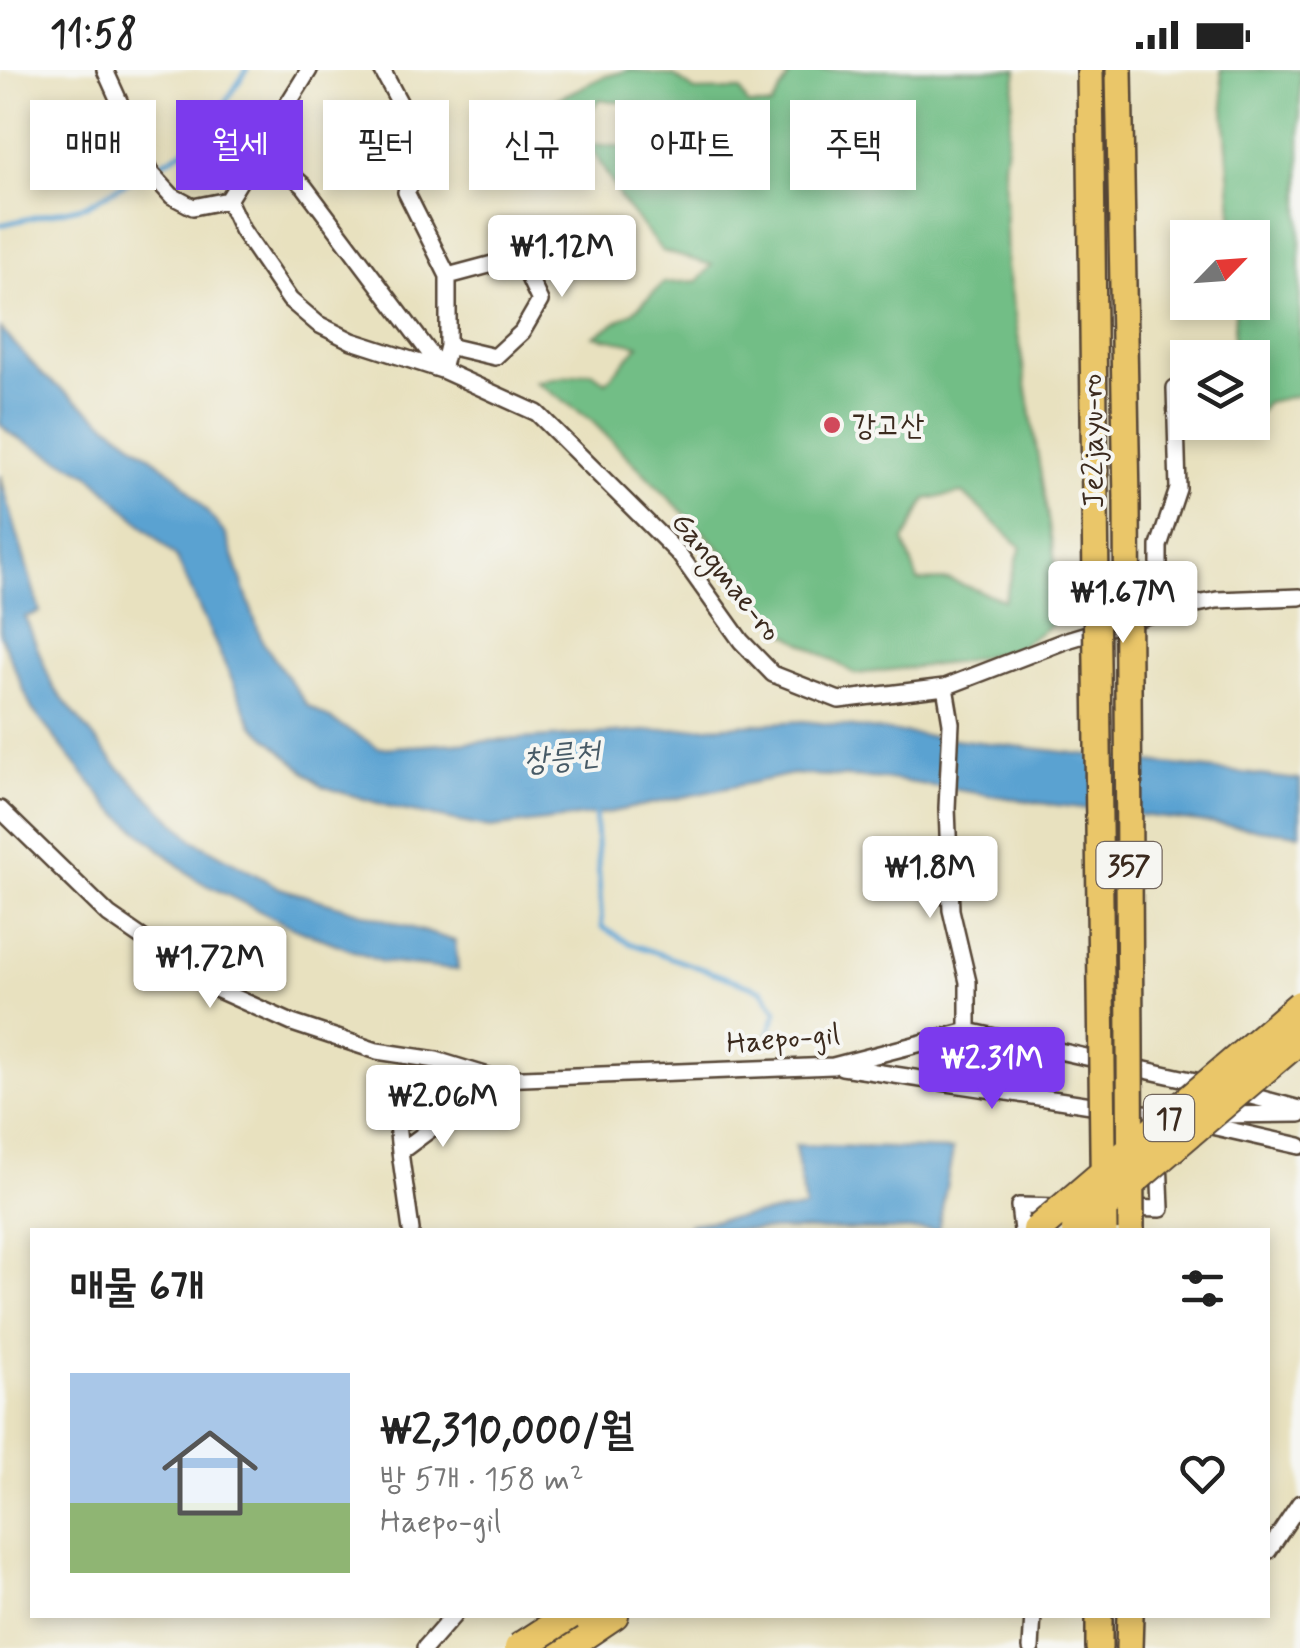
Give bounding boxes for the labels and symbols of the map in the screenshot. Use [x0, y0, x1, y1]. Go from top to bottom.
pin: ₩1.12M [481, 215, 643, 300]
north arrow [1170, 220, 1270, 320]
street label: Je2jayu-ro [1073, 373, 1114, 509]
place label: 강고산 [852, 407, 924, 446]
marker: 강고산 [821, 414, 843, 436]
street label: Gangmae-ro [660, 504, 790, 651]
pin: ₩1.67M [1042, 561, 1204, 646]
water label: 창릉천 [521, 733, 605, 783]
pin: ₩1.8M [860, 836, 1000, 921]
road number: 357 [1096, 842, 1162, 888]
pin: ₩1.72M [129, 926, 291, 1011]
street label: Haepo-gil [725, 1015, 842, 1064]
pin: ₩2.31M [911, 1027, 1073, 1112]
pin: ₩2.06M [362, 1065, 524, 1150]
road number: 17 [1144, 1095, 1194, 1141]

